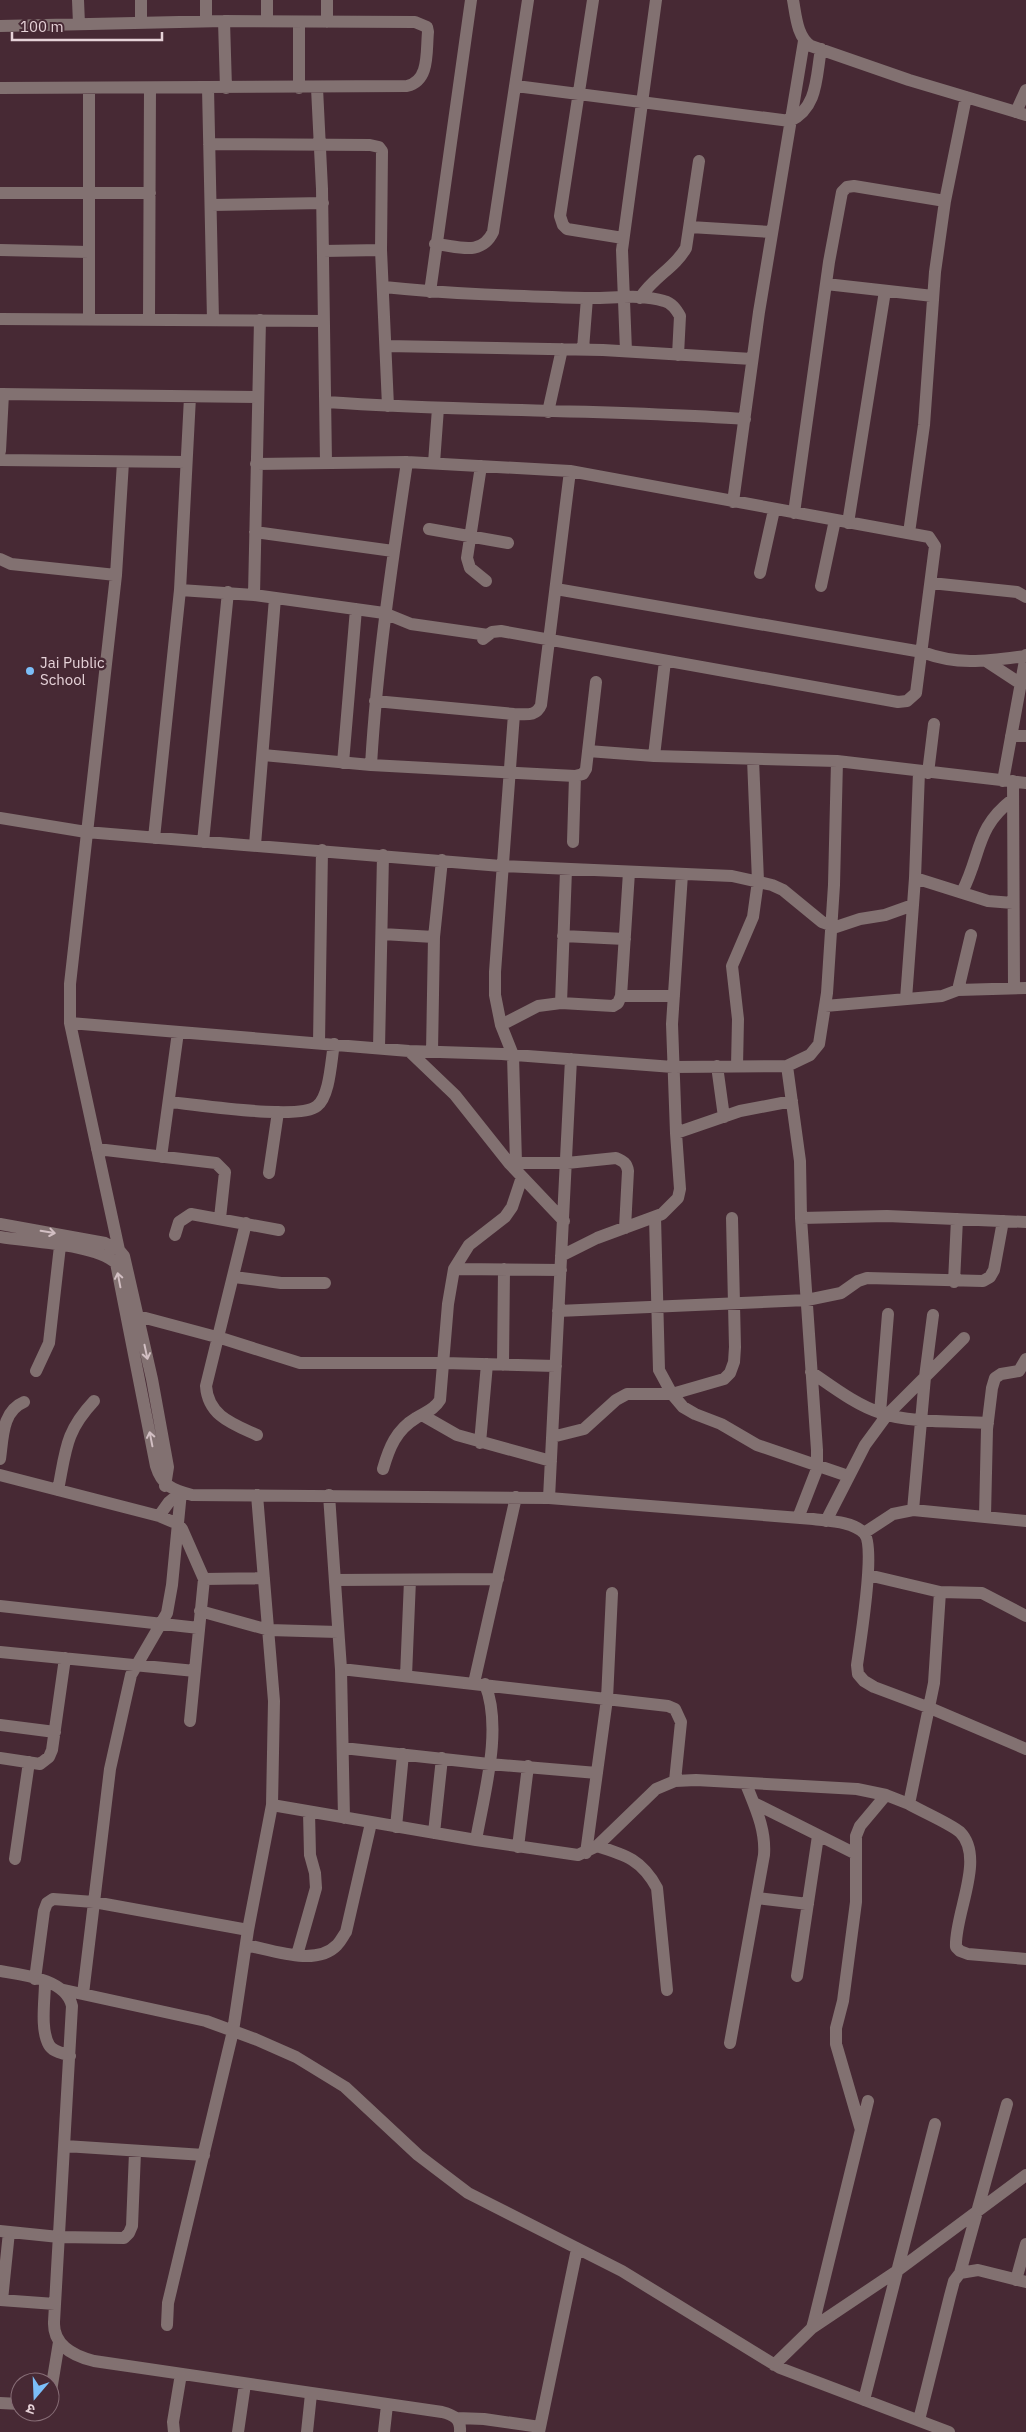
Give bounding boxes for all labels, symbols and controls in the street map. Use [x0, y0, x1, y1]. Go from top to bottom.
scale bar [12, 10, 162, 42]
text: 100 m [20, 17, 64, 36]
place label: Jai Public School [40, 653, 105, 689]
marker: Jai Public School [24, 665, 36, 677]
one-way arrow [40, 1228, 56, 1238]
one-way arrow [114, 1272, 123, 1288]
one-way arrow [142, 1344, 151, 1360]
one-way arrow [146, 1432, 155, 1448]
north arrow [10, 2372, 60, 2422]
text: उ [23, 2399, 38, 2419]

